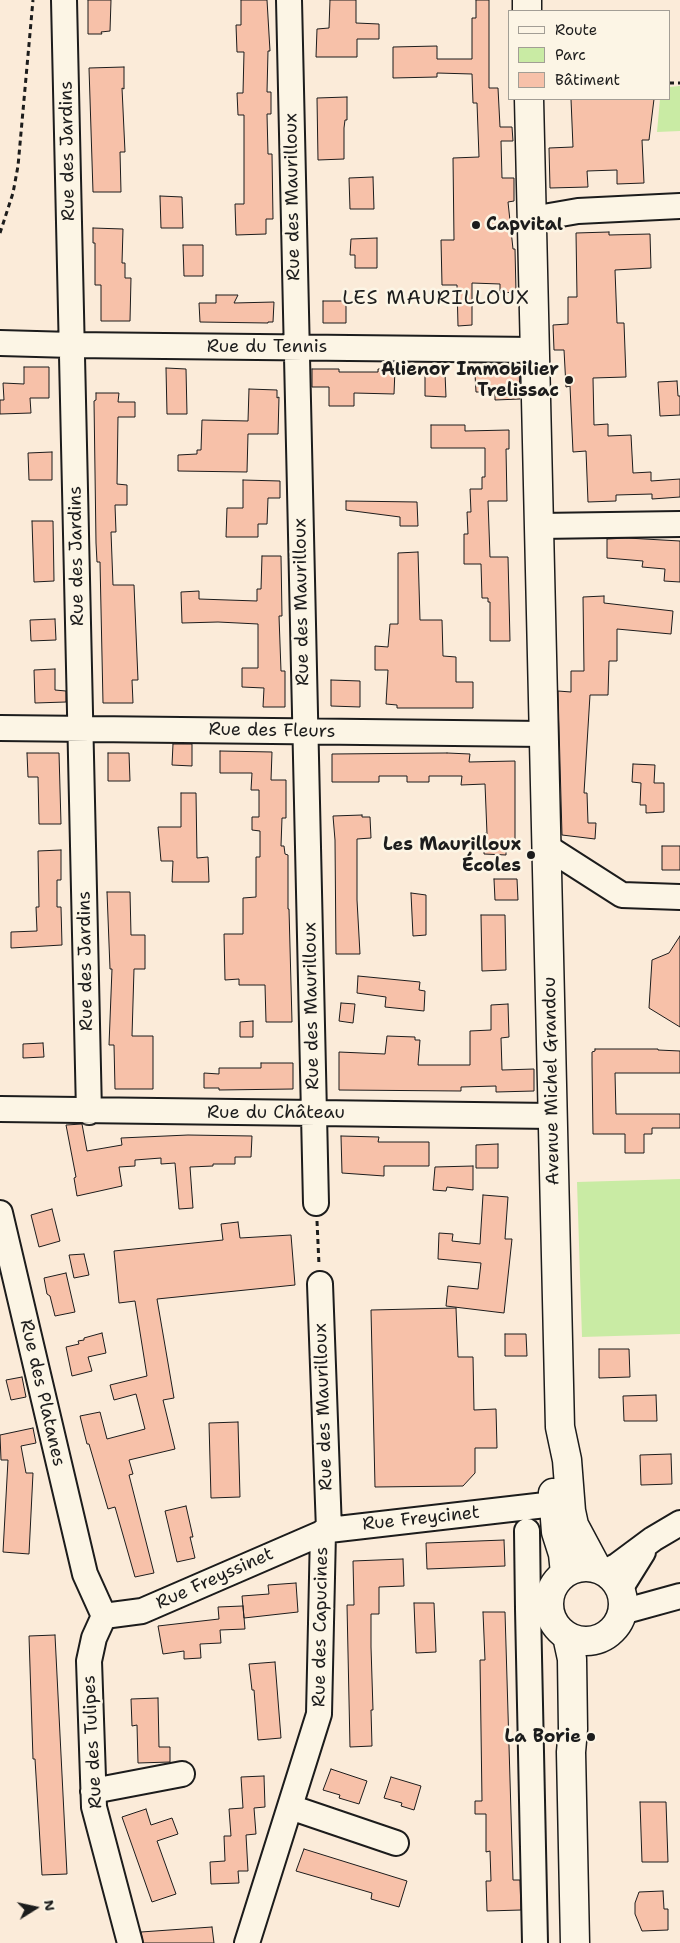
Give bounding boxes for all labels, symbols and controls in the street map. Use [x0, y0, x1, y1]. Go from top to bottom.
legend [508, 10, 670, 100]
text: Route [555, 20, 597, 40]
text: Parc [555, 45, 586, 65]
text: Bâtiment [555, 70, 620, 90]
street label: Rue des Jardins [56, 81, 80, 221]
street label: Rue des Maurilloux [281, 113, 305, 281]
place label: Capvital [486, 214, 563, 236]
marker: Capvital [470, 219, 482, 231]
district label: LES MAURILLOUX [340, 287, 532, 311]
street label: Rue du Tennis [207, 336, 327, 358]
place label: Alienor Immobilier Trelissac [381, 359, 559, 402]
marker: Alienor Immobilier Trelissac [563, 374, 575, 386]
street label: Rue des Jardins [65, 486, 89, 626]
street label: Rue des Maurilloux [290, 518, 314, 686]
street label: Rue des Fleurs [208, 719, 336, 743]
place label: Les Maurilloux Écoles [383, 834, 521, 876]
marker: Les Maurilloux Écoles [525, 849, 537, 861]
street label: Rue des Jardins [74, 891, 98, 1031]
street label: Rue des Maurilloux [300, 922, 324, 1090]
street label: Avenue Michel Grandou [539, 977, 565, 1185]
street label: Rue du Château [207, 1102, 345, 1124]
street label: Rue des Platanes [15, 1317, 69, 1469]
street label: Rue des Maurilloux [310, 1323, 338, 1491]
street label: Rue Freycinet [361, 1502, 481, 1536]
street label: Rue Freyssinet [153, 1543, 277, 1615]
street label: Rue des Capucines [309, 1547, 333, 1707]
street label: Rue des Tulipes [79, 1675, 107, 1809]
place label: La Borie [505, 1726, 581, 1748]
marker: La Borie [585, 1731, 597, 1743]
north arrow [10, 1883, 60, 1933]
text: N [40, 1898, 60, 1912]

